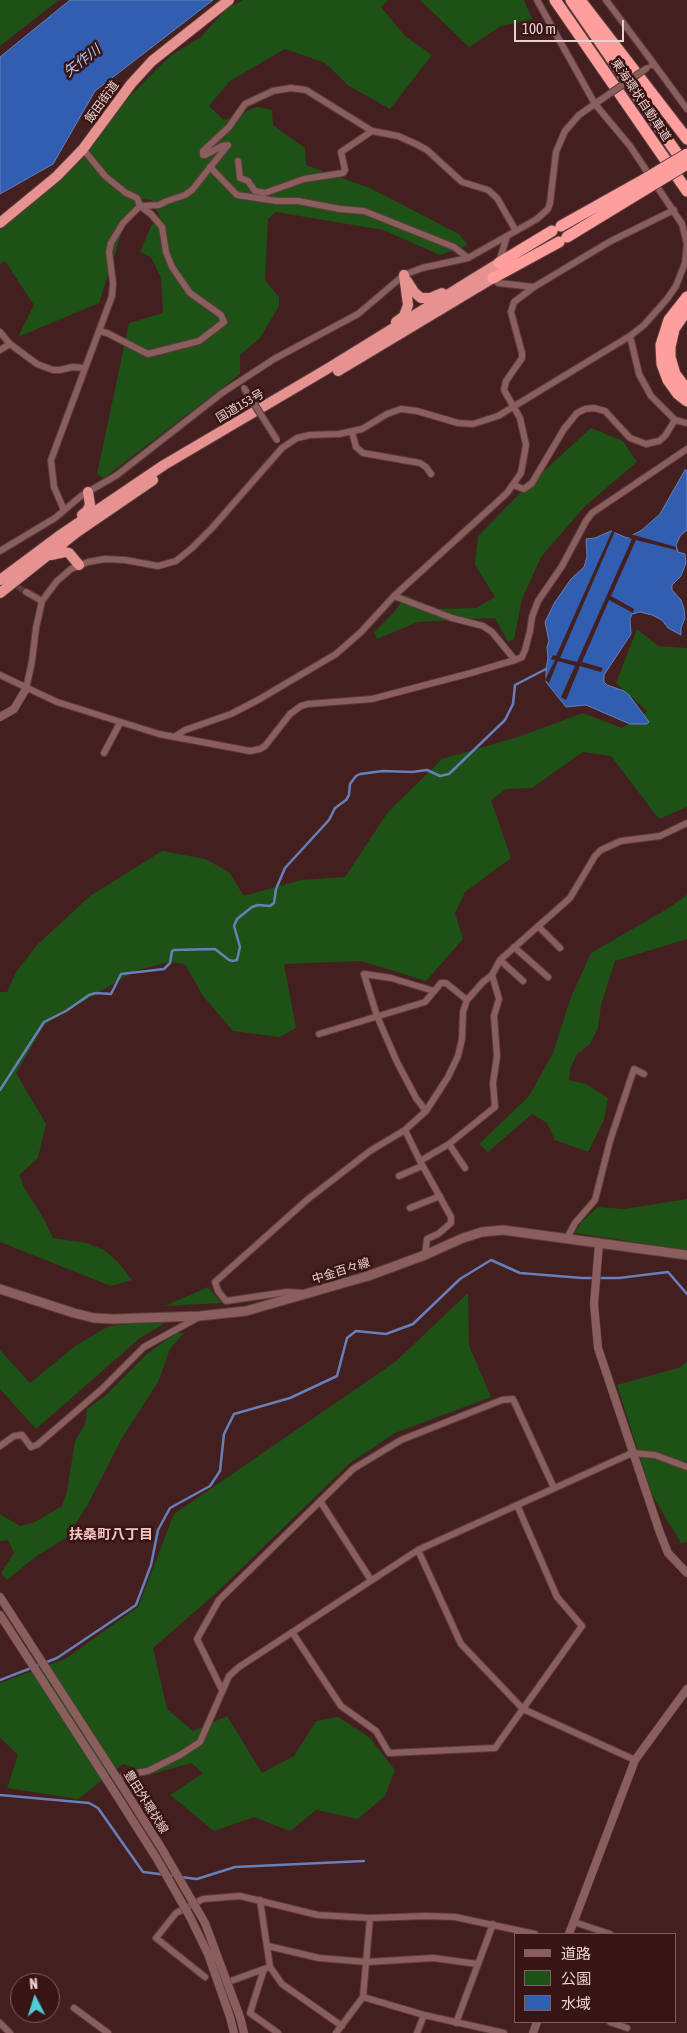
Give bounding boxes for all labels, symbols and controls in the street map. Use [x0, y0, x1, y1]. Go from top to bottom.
scale bar [517, 10, 627, 42]
text: 100 m [522, 20, 556, 37]
water label: 矢作川 [60, 41, 104, 81]
street label: 東海環状自動車道 [608, 56, 674, 144]
street label: 飯田街道 [82, 78, 122, 126]
street label: 国道153号 [213, 387, 267, 425]
street label: 中金百々線 [310, 1255, 372, 1287]
district label: 扶桑町八丁目 [69, 1527, 153, 1543]
street label: 豊田外環状線 [121, 1768, 171, 1836]
legend [514, 1933, 677, 2023]
text: 道路 [561, 1945, 591, 1962]
text: 公園 [561, 1970, 591, 1987]
north arrow [10, 1973, 60, 2023]
text: N [29, 1976, 39, 1992]
text: 水域 [561, 1995, 591, 2012]

